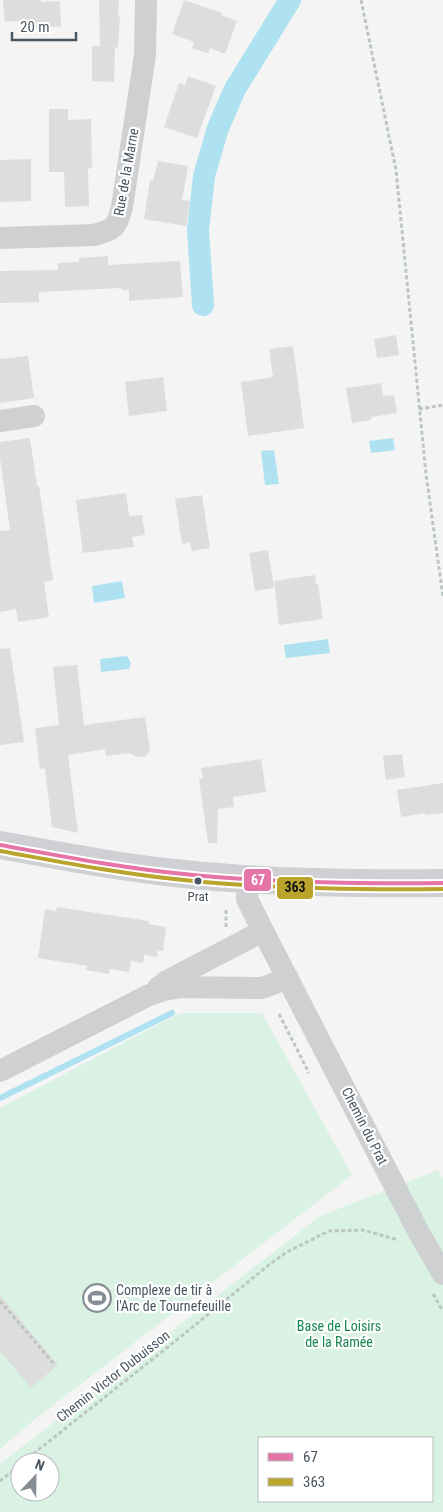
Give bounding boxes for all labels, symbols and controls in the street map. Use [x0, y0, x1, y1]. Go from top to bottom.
scale bar [12, 10, 76, 42]
text: 20 m [20, 18, 50, 36]
street label: Rue de la Marne [110, 126, 142, 217]
line badge: 67 [243, 868, 272, 892]
text: 67 [251, 872, 265, 888]
marker: Prat [193, 876, 203, 886]
line badge: 363 [276, 876, 314, 900]
text: 363 [284, 879, 306, 895]
place label: Prat [188, 889, 209, 904]
street label: Chemin du Prat [339, 1085, 391, 1167]
place label: Complexe de tir à l'Arc de Tournefeuille [116, 1282, 231, 1314]
sports icon: Complexe de tir à l'Arc de Tournefeuille [82, 1283, 112, 1313]
park label: Base de Loisirs de la Ramée [297, 1318, 381, 1350]
street label: Chemin Victor Dubuisson [53, 1327, 173, 1425]
legend [258, 1437, 433, 1502]
text: 67 [303, 1448, 318, 1466]
north arrow [10, 1452, 60, 1502]
text: N [33, 1456, 47, 1474]
text: 363 [303, 1473, 325, 1491]

